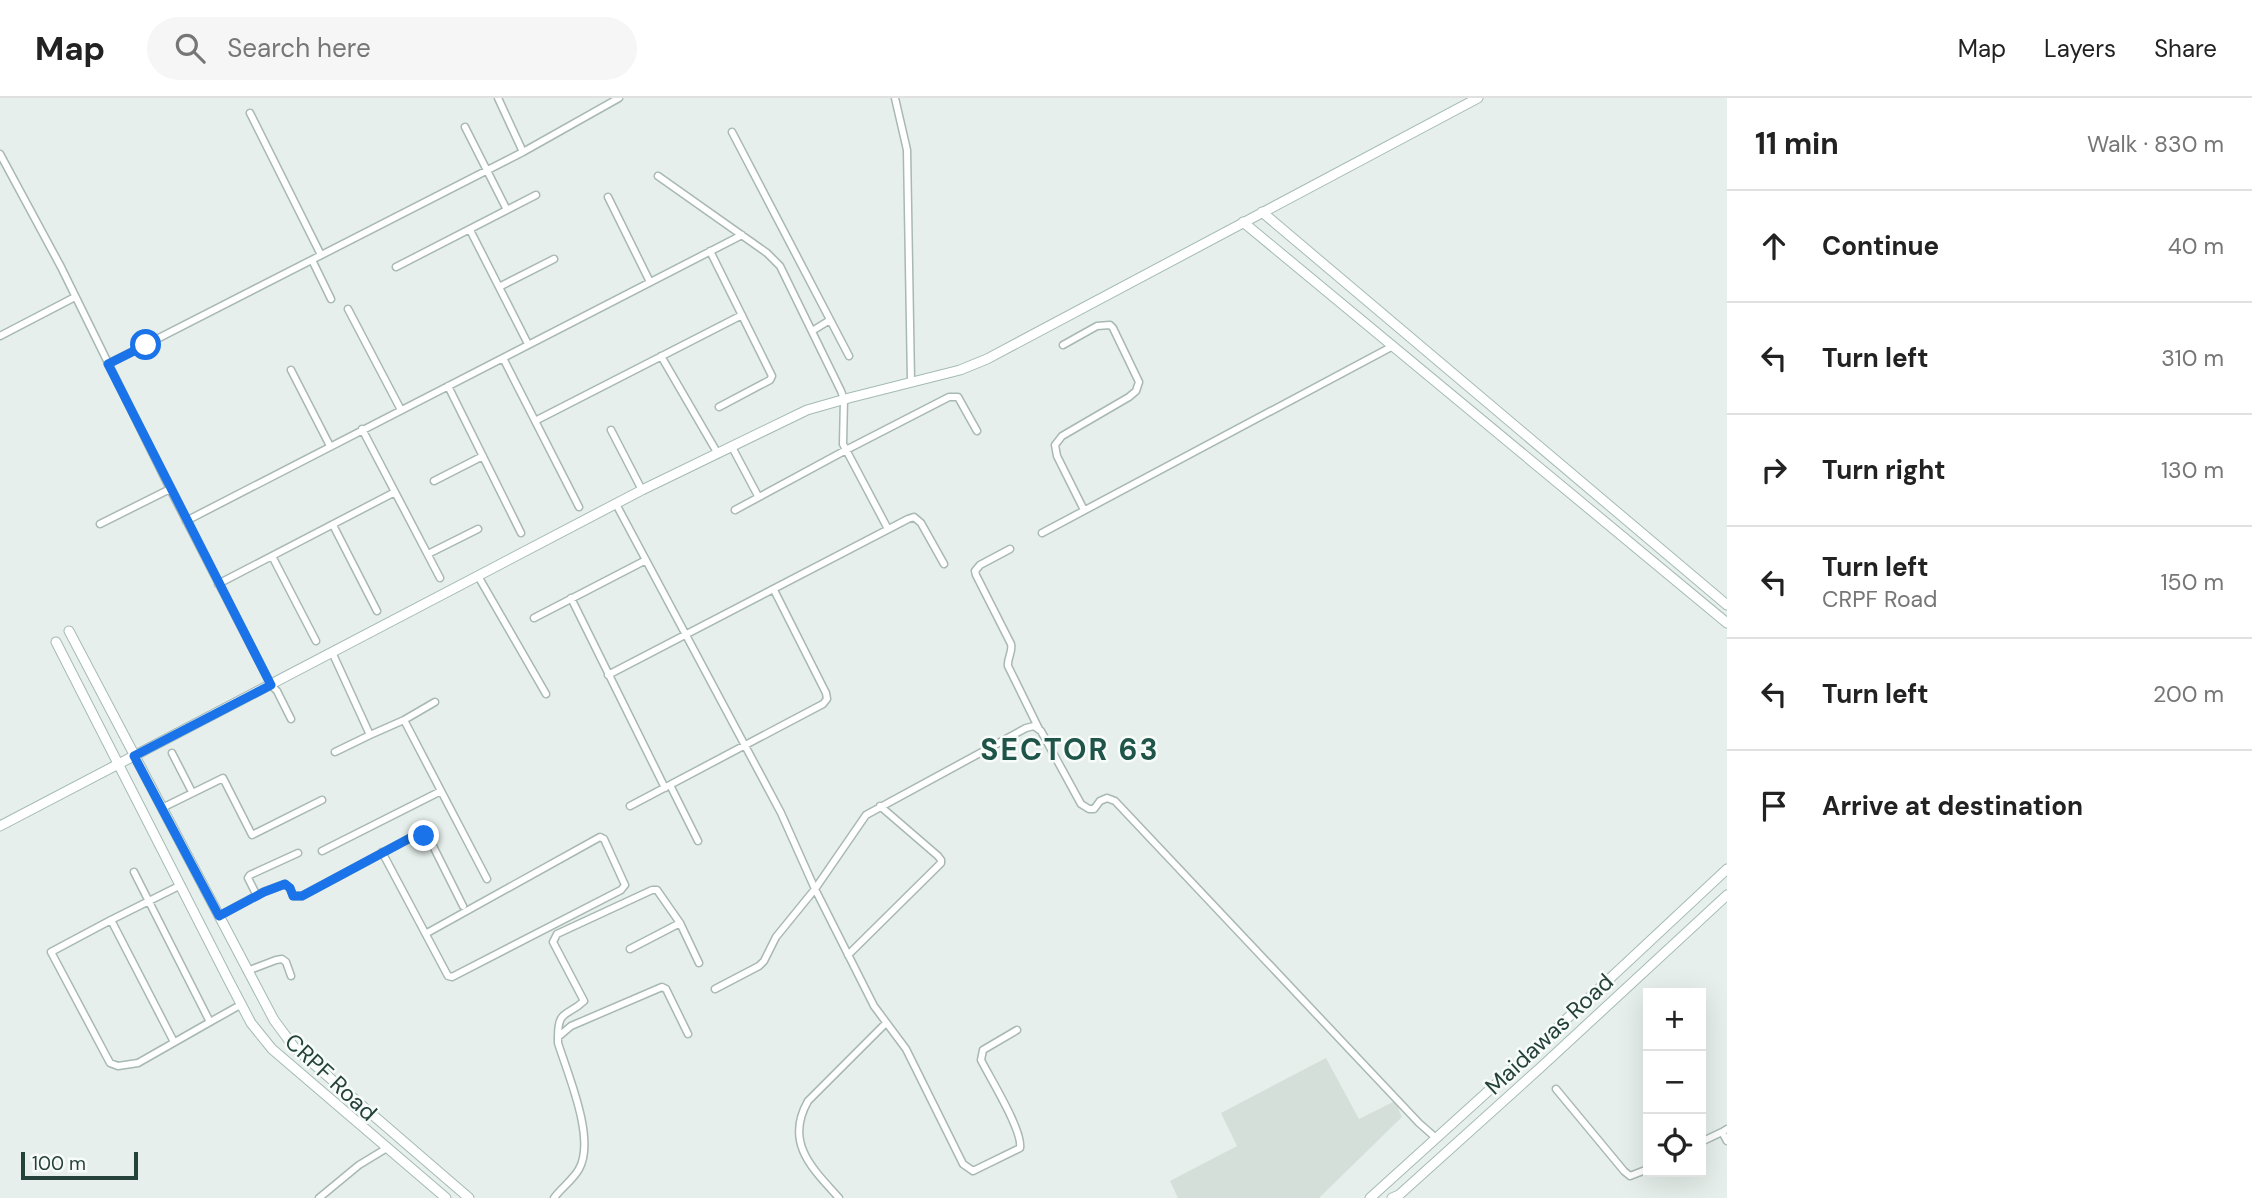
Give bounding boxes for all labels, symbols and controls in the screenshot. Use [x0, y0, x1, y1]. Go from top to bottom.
search box [147, 17, 637, 80]
text: Map [35, 27, 105, 70]
icon: search [171, 29, 209, 67]
text: Search here [227, 31, 371, 65]
text: Map [1958, 33, 2006, 64]
text: Layers [2044, 33, 2116, 64]
text: Share [2154, 33, 2217, 64]
text: 11 min [1755, 124, 1839, 163]
text: Walk · 830 m [2087, 129, 2224, 159]
icon: ahead [1755, 227, 1793, 265]
text: Continue [1822, 229, 1939, 263]
text: 40 m [2168, 231, 2224, 261]
route start [130, 329, 161, 360]
icon: left [1755, 339, 1793, 377]
text: Turn left [1822, 341, 1929, 375]
text: 310 m [2161, 343, 2224, 373]
icon: right [1755, 451, 1793, 489]
text: Turn right [1822, 453, 1946, 487]
text: 130 m [2161, 455, 2224, 485]
text: Turn left [1822, 550, 1929, 584]
icon: left [1755, 563, 1793, 601]
text: 150 m [2160, 567, 2224, 597]
text: CRPF Road [1822, 584, 1937, 614]
icon: left [1755, 675, 1793, 713]
text: Turn left [1822, 677, 1929, 711]
text: 200 m [2153, 679, 2224, 709]
district label: SECTOR 63 [980, 730, 1160, 769]
icon: arrive [1755, 787, 1793, 825]
text: Arrive at destination [1822, 789, 2083, 823]
route end [408, 820, 439, 851]
street label: Maidawas Road [1478, 967, 1620, 1101]
map controls [1643, 988, 1706, 1177]
button: + [1643, 988, 1706, 1051]
street label: CRPF Road [279, 1027, 383, 1127]
button: − [1643, 1051, 1706, 1114]
button: locate [1643, 1114, 1706, 1177]
scale bar [21, 1149, 138, 1181]
text: 100 m [32, 1151, 86, 1176]

